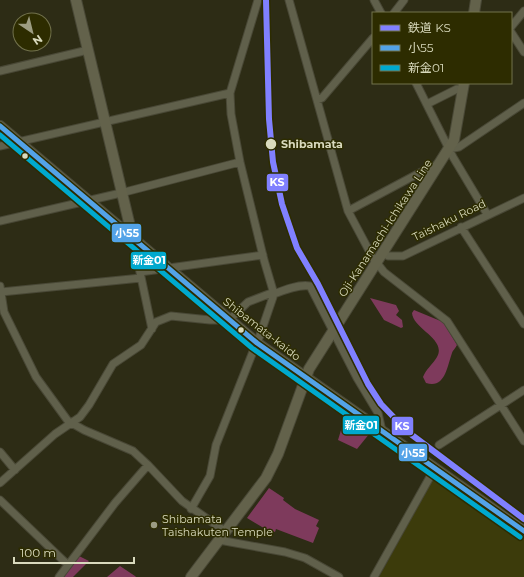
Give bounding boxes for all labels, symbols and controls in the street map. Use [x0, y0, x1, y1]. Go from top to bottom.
north arrow [12, 12, 52, 52]
legend [372, 12, 512, 84]
text: 鉄道 KS [408, 20, 451, 35]
text: N [30, 32, 45, 48]
text: 小55 [408, 40, 434, 55]
text: 新金01 [408, 60, 444, 75]
marker: Shibamata [264, 137, 278, 151]
place label: Shibamata [281, 137, 343, 151]
unlabelled marker [20, 151, 30, 161]
street label: Oji-Kanamachi-Ichikawa Line [335, 156, 435, 299]
line badge: KS [266, 173, 289, 192]
text: KS [270, 175, 285, 189]
street label: Taishaku Road [410, 196, 488, 244]
line badge: 小55 [111, 223, 142, 243]
text: 小55 [115, 226, 139, 240]
line badge: 新金01 [130, 251, 167, 270]
text: 新金01 [132, 253, 166, 267]
street label: Shibamata-kaido [220, 294, 304, 364]
unlabelled marker [236, 325, 246, 335]
line badge: 新金01 [342, 415, 380, 435]
line badge: KS [391, 416, 414, 436]
text: 新金01 [344, 418, 378, 432]
text: KS [395, 419, 410, 433]
line badge: 小55 [398, 443, 428, 462]
text: 小55 [401, 446, 425, 460]
place label: Shibamata Taishakuten Temple [162, 512, 273, 539]
marker: Shibamata Taishakuten Temple [149, 520, 159, 530]
scale bar [14, 539, 134, 565]
text: 100 m [20, 545, 56, 560]

